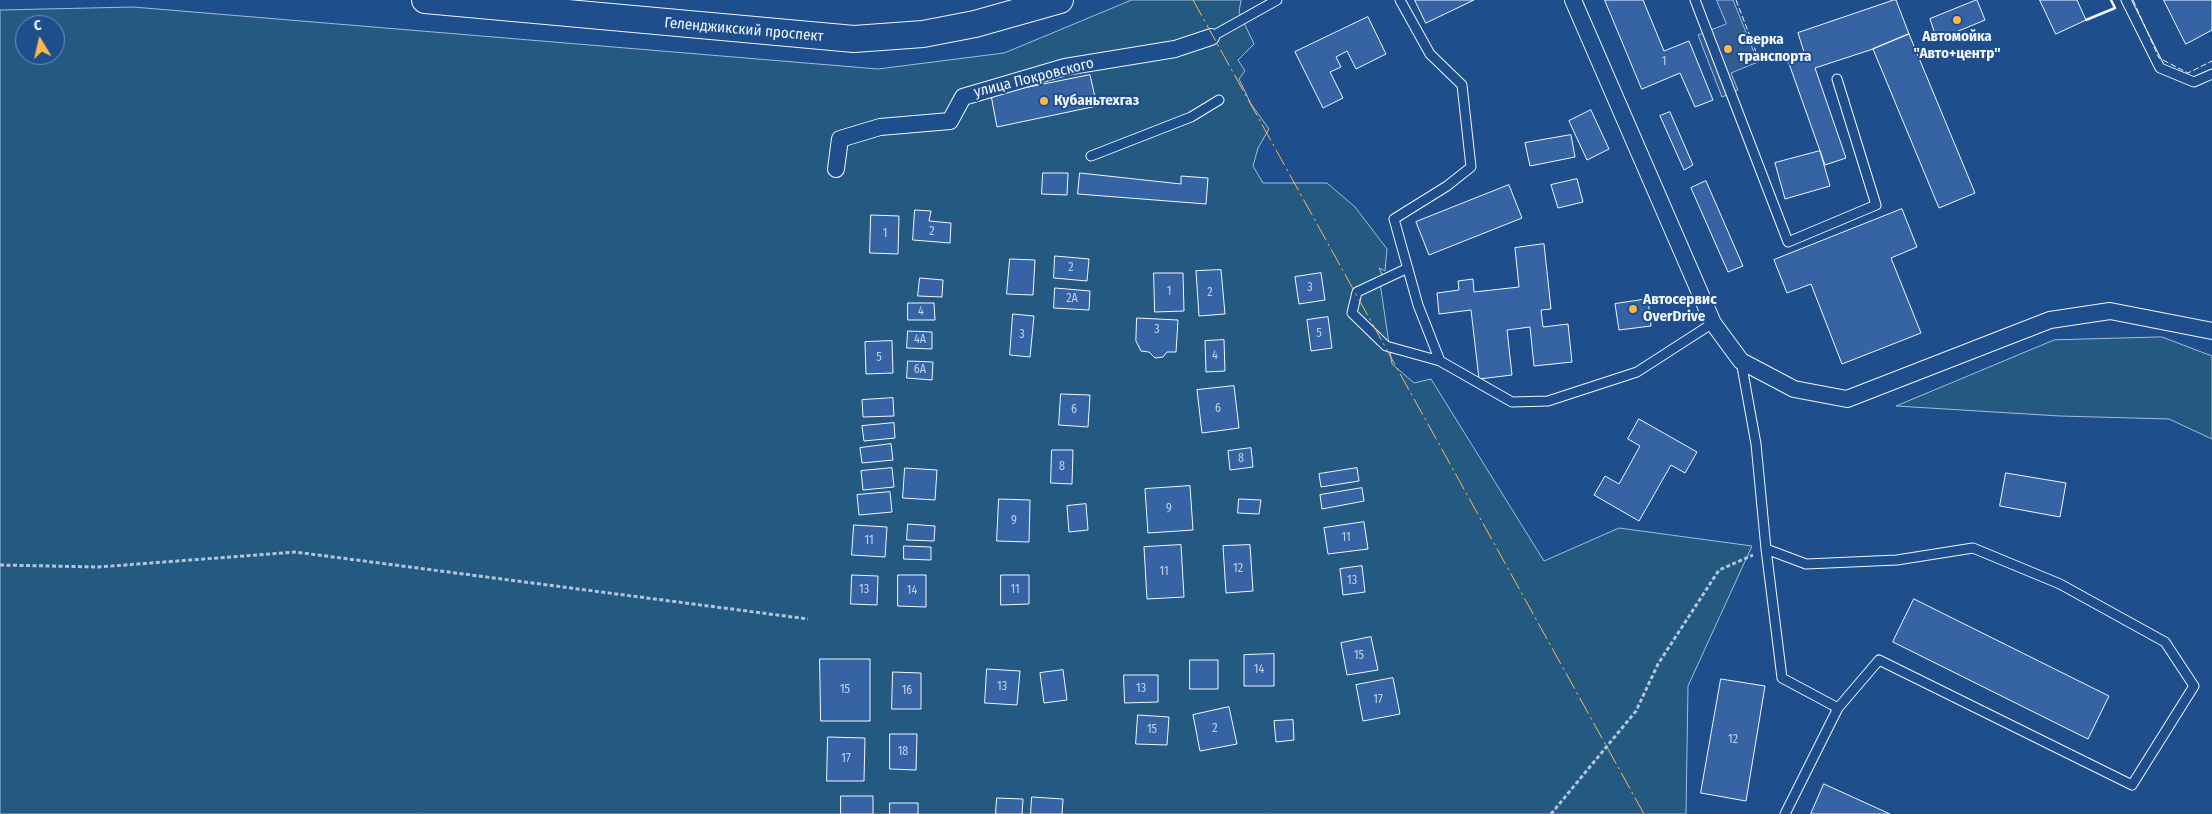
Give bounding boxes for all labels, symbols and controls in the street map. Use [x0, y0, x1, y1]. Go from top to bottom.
street label: Геленджикский проспект [664, 14, 824, 46]
marker: Автомойка "Авто+центр" [1951, 14, 1963, 26]
north arrow [15, 15, 65, 65]
text: С [33, 17, 43, 35]
place label: Автомойка "Авто+центр" [1913, 28, 2001, 63]
place label: Сверка транспорта [1738, 31, 1812, 66]
marker: Сверка транспорта [1722, 43, 1734, 55]
street label: улица Покровского [972, 54, 1096, 102]
house number: 1 [1662, 55, 1666, 69]
place label: Кубаньтехгаз [1054, 92, 1139, 110]
marker: Кубаньтехгаз [1038, 95, 1050, 107]
house number: 2 [929, 225, 935, 239]
house number: 1 [883, 227, 887, 241]
house number: 2 [1068, 261, 1074, 275]
house number: 3 [1307, 281, 1313, 295]
house number: 1 [1167, 285, 1171, 299]
house number: 2 [1207, 286, 1213, 300]
place label: Автосервис OverDrive [1643, 291, 1717, 326]
house number: 2А [1066, 292, 1078, 306]
marker: Автосервис OverDrive [1627, 303, 1639, 315]
house number: 4 [918, 305, 924, 319]
house number: 3 [1154, 323, 1160, 337]
house number: 5 [1316, 327, 1322, 341]
house number: 3 [1019, 328, 1025, 342]
house number: 4А [914, 333, 926, 347]
house number: 4 [1212, 349, 1218, 363]
house number: 5 [876, 351, 882, 365]
house number: 6А [914, 363, 926, 377]
house number: 6 [1215, 402, 1221, 416]
house number: 6 [1071, 403, 1077, 417]
house number: 8 [1238, 452, 1244, 466]
house number: 8 [1059, 460, 1065, 474]
house number: 9 [1166, 502, 1172, 516]
house number: 9 [1011, 514, 1017, 528]
house number: 11 [1341, 531, 1351, 545]
house number: 11 [864, 534, 874, 548]
house number: 12 [1233, 562, 1243, 576]
house number: 11 [1159, 565, 1169, 579]
house number: 13 [1347, 574, 1357, 588]
house number: 13 [859, 583, 869, 597]
house number: 11 [1010, 583, 1020, 597]
house number: 14 [907, 584, 917, 598]
house number: 15 [1354, 649, 1364, 663]
house number: 14 [1254, 663, 1264, 677]
house number: 13 [997, 680, 1007, 694]
house number: 13 [1136, 682, 1146, 696]
house number: 15 [840, 683, 850, 697]
house number: 16 [902, 684, 912, 698]
house number: 17 [1373, 693, 1383, 707]
house number: 2 [1212, 722, 1218, 736]
house number: 15 [1147, 723, 1157, 737]
house number: 12 [1728, 733, 1738, 747]
house number: 18 [898, 745, 908, 759]
house number: 17 [841, 752, 851, 766]

